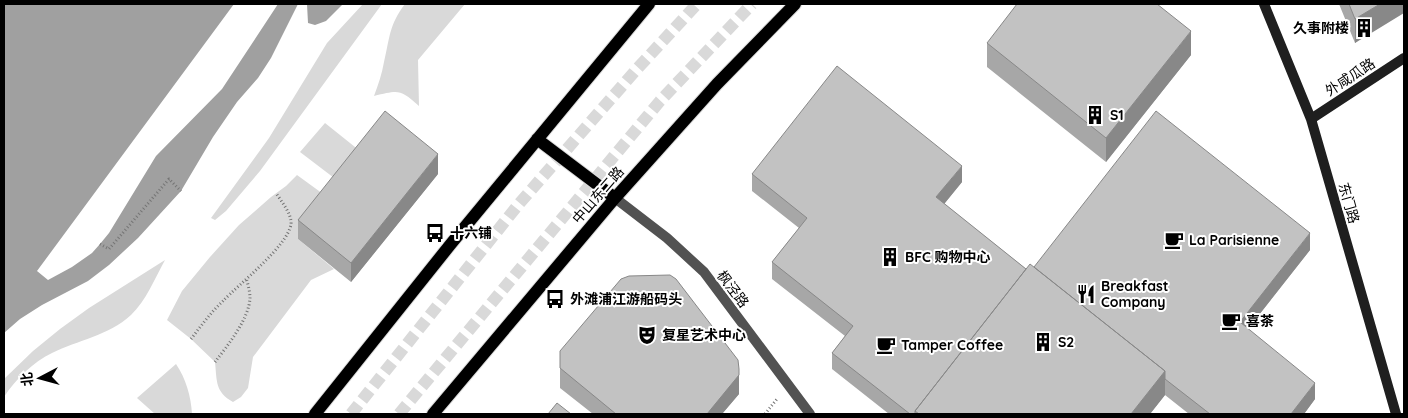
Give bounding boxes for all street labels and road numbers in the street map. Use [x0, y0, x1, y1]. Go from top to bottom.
street label: 外咸瓜路 [1322, 54, 1378, 100]
street label: 中山东二路 [568, 163, 628, 227]
street label: 东门路 [1335, 180, 1363, 226]
street label: 枫泾路 [713, 267, 753, 311]

